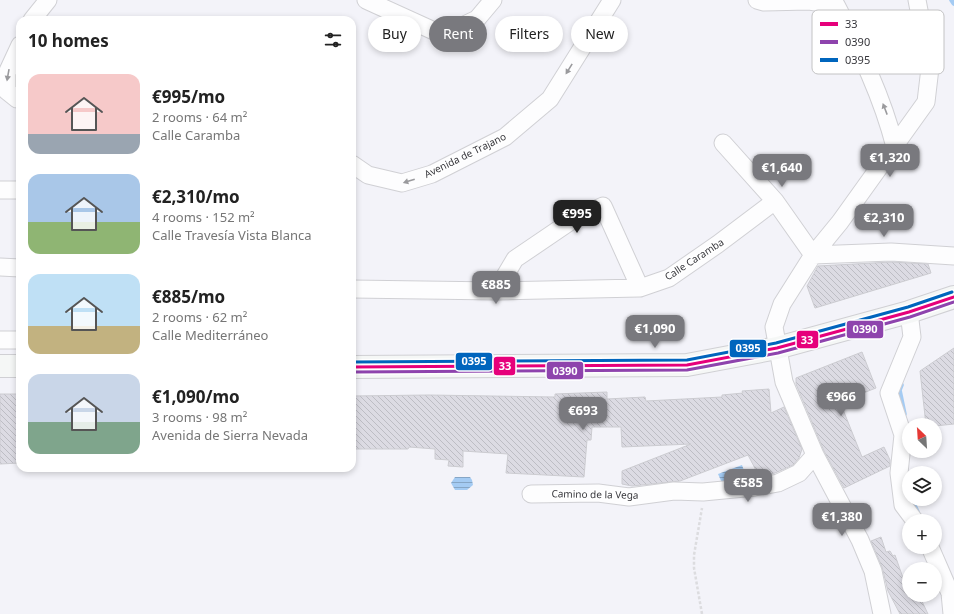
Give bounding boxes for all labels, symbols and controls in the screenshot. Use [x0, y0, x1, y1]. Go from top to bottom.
legend [812, 10, 944, 74]
chip: Buy [368, 16, 421, 52]
chip: Rent [429, 16, 487, 52]
chip: Filters [495, 16, 563, 52]
chip: New [571, 16, 628, 52]
text: 33 [845, 16, 858, 31]
text: 10 homes [28, 29, 109, 52]
icon: filters [322, 29, 344, 51]
text: 0390 [845, 34, 870, 49]
text: 0395 [845, 52, 870, 67]
one-way arrow [565, 63, 572, 75]
one-way arrow [5, 69, 11, 81]
text: €995/mo [152, 85, 225, 108]
icon: home [60, 90, 108, 138]
one-way arrow [881, 103, 887, 115]
text: 2 rooms · 64 m² [152, 108, 247, 126]
text: Calle Caramba [152, 126, 240, 144]
street label: Avenida de Trajano [422, 129, 508, 181]
pin: €1,320 [857, 144, 923, 178]
text: €1,320 [870, 148, 910, 166]
pin: €1,640 [749, 154, 815, 188]
text: €1,640 [762, 158, 802, 176]
one-way arrow [403, 178, 415, 184]
text: €2,310/mo [152, 185, 240, 208]
icon: home [60, 190, 108, 238]
pin: €995 [553, 200, 601, 234]
text: €995 [562, 204, 592, 222]
pin: €2,310 [851, 204, 917, 238]
text: 4 rooms · 152 m² [152, 208, 255, 226]
text: €2,310 [864, 208, 904, 226]
text: Calle Travesía Vista Blanca [152, 226, 312, 244]
street label: Calle Caramba [662, 235, 726, 283]
pin: €885 [472, 271, 520, 305]
text: €885 [481, 275, 511, 293]
text: €885/mo [152, 285, 225, 308]
icon: home [60, 290, 108, 338]
text: 2 rooms · 62 m² [152, 308, 247, 326]
pin: €1,090 [622, 315, 688, 349]
text: €1,090 [635, 319, 675, 337]
line badge: 0390 [846, 320, 884, 339]
text: 0390 [852, 321, 878, 336]
text: Calle Mediterráneo [152, 326, 268, 344]
line badge: 33 [796, 330, 819, 349]
text: 33 [801, 332, 813, 347]
line badge: 0395 [729, 339, 767, 358]
text: 0395 [735, 340, 761, 355]
line badge: 0395 [455, 352, 493, 371]
text: 0395 [461, 353, 487, 368]
line badge: 33 [493, 356, 516, 376]
text: 33 [499, 358, 511, 373]
line badge: 0390 [546, 361, 584, 380]
text: 0390 [552, 363, 578, 378]
pin: €966 [817, 383, 865, 417]
text: €1,090/mo [152, 385, 240, 408]
text: €966 [826, 387, 856, 405]
icon: home [60, 390, 108, 438]
pin: €693 [559, 397, 607, 431]
text: €693 [568, 401, 598, 419]
text: 3 rooms · 98 m² [152, 408, 247, 426]
north arrow [902, 418, 942, 458]
map controls [902, 418, 942, 602]
text: Avenida de Sierra Nevada [152, 426, 308, 444]
button: layers [902, 466, 942, 506]
pin: €585 [724, 469, 772, 503]
text: €585 [733, 473, 763, 491]
street label: Camino de la Vega [551, 486, 639, 502]
pin: €1,380 [809, 503, 875, 537]
text: €1,380 [822, 507, 862, 525]
button: + [902, 514, 942, 554]
button: − [902, 562, 942, 602]

